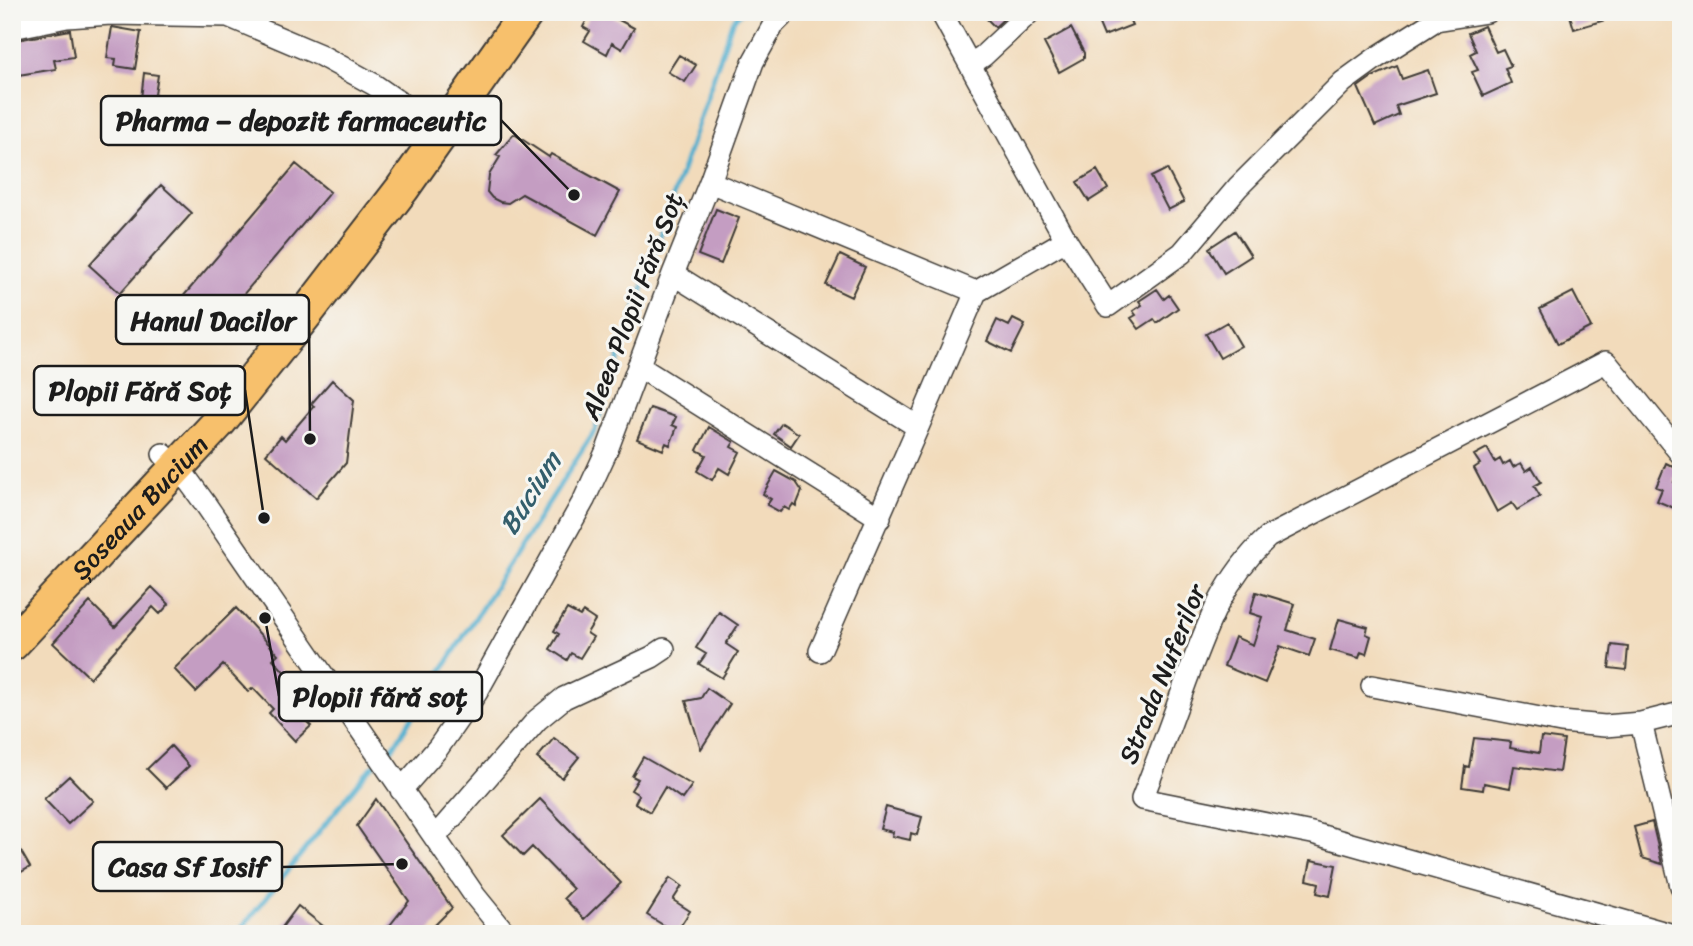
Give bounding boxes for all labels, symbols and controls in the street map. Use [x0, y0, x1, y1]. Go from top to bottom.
callout: Pharma – depozit farmaceutic [101, 96, 501, 145]
text: Pharma – depozit farmaceutic [116, 96, 487, 145]
street label: Aleea Plopii Fără Soț [567, 185, 697, 428]
callout: Hanul Dacilor [116, 295, 309, 344]
text: Hanul Dacilor [130, 296, 298, 345]
callout: Plopii Fără Soț [34, 366, 245, 415]
text: Plopii Fără Soț [49, 366, 232, 415]
street label: Șoseaua Bucium [59, 424, 220, 591]
water label: Bucium [485, 439, 576, 545]
street label: Strada Nuferilor [1105, 576, 1220, 771]
callout: Plopii fără soț [279, 672, 482, 721]
text: Plopii fără soț [292, 672, 468, 721]
callout: Casa Sf Iosif [93, 842, 282, 891]
text: Casa Sf Iosif [107, 842, 272, 891]

